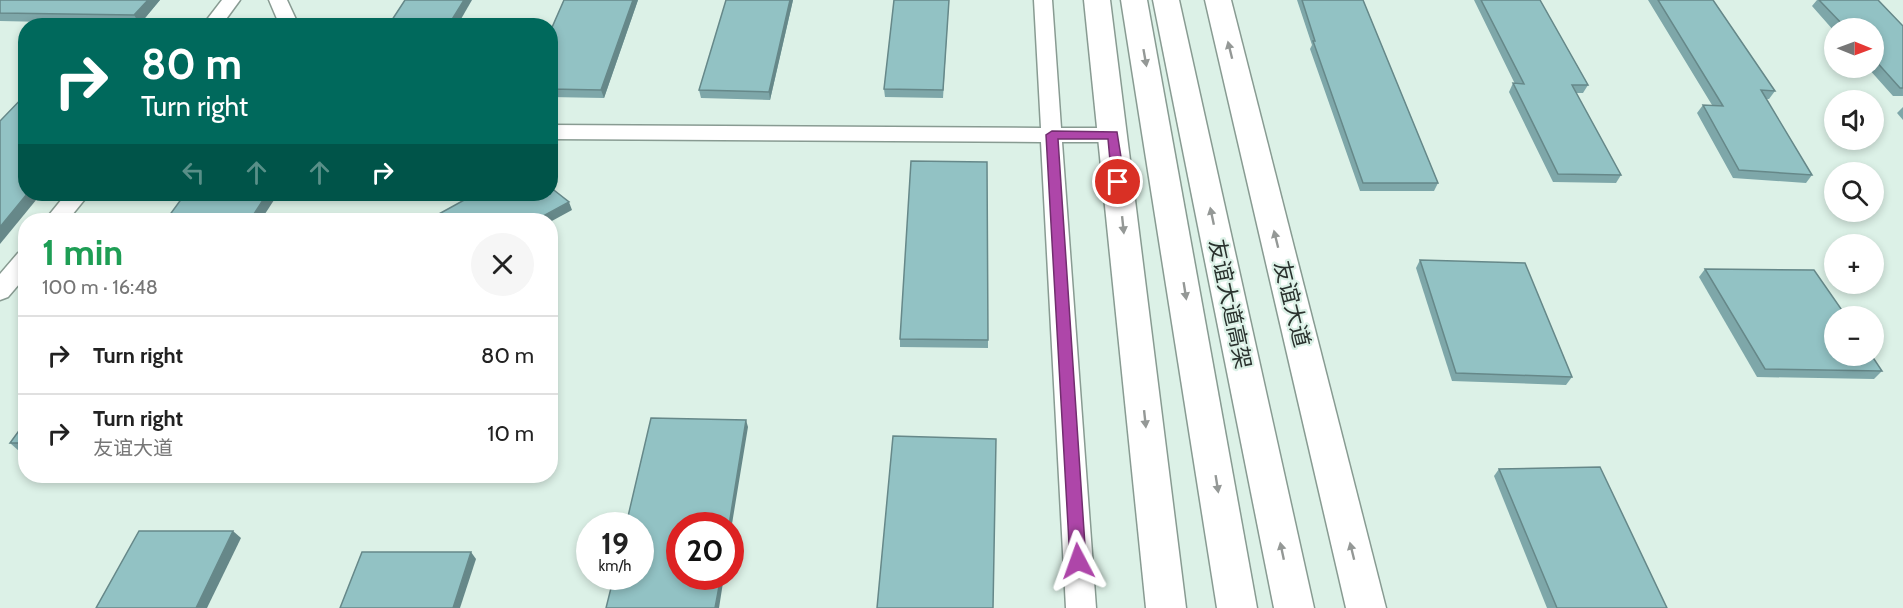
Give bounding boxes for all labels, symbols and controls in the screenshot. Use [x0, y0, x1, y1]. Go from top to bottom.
north arrow [1824, 18, 1884, 78]
map controls [1824, 18, 1884, 366]
text: 80 m [141, 38, 242, 90]
one-way arrow [1225, 41, 1235, 59]
icon: right [42, 42, 120, 120]
one-way arrow [1140, 48, 1149, 67]
text: Turn right [141, 90, 248, 123]
button: sound [1824, 90, 1884, 150]
icon: left [177, 156, 210, 189]
icon: ahead [240, 156, 273, 189]
icon: ahead [303, 156, 336, 189]
icon: right [366, 156, 399, 189]
pin [1092, 156, 1143, 207]
button: search [1824, 162, 1884, 222]
icon: arrive [1101, 165, 1134, 198]
one-way arrow [1207, 206, 1216, 225]
one-way arrow [1118, 216, 1128, 235]
text: 1 min [42, 230, 123, 274]
one-way arrow [1271, 230, 1281, 248]
button: close [471, 233, 534, 296]
button: + [1824, 234, 1884, 294]
street label: 友谊大道高架 [1203, 237, 1257, 371]
street label: 友谊大道 [1268, 258, 1316, 350]
text: 100 m · 16:48 [42, 275, 158, 299]
one-way arrow [1180, 282, 1189, 301]
button: − [1824, 306, 1884, 366]
icon: right [42, 339, 75, 372]
text: Turn right [93, 342, 183, 369]
text: 80 m [481, 342, 534, 369]
text: Turn right [93, 405, 183, 432]
one-way arrow [1140, 409, 1150, 428]
icon: right [42, 417, 75, 450]
text: 10 m [487, 420, 534, 447]
text: 友谊大道 [93, 436, 173, 460]
one-way arrow [1212, 474, 1221, 493]
speed limit sign: 20 [666, 512, 744, 590]
text: 19 [601, 525, 629, 562]
position arrow [1046, 529, 1110, 593]
one-way arrow [1277, 541, 1286, 560]
one-way arrow [1347, 542, 1357, 560]
text: km/h [599, 557, 631, 575]

